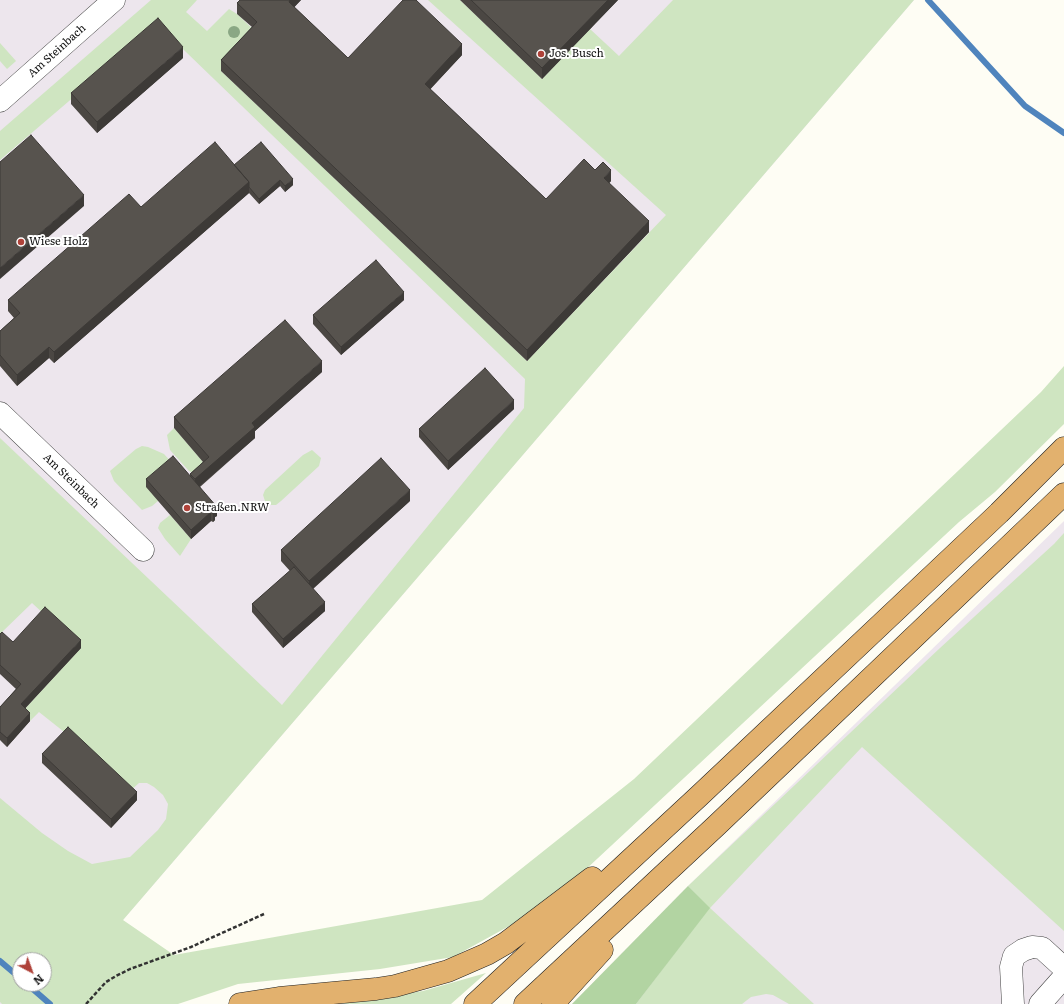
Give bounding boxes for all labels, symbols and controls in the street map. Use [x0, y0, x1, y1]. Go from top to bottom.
street label: Am Steinbach [25, 22, 89, 80]
place label: Jos. Busch [549, 47, 604, 61]
marker: Jos. Busch [536, 49, 546, 59]
place label: Wiese Holz [29, 235, 87, 249]
marker: Wiese Holz [16, 237, 26, 247]
street label: Am Steinbach [40, 451, 102, 511]
place label: Straßen.NRW [195, 501, 269, 515]
marker: Straßen.NRW [182, 503, 192, 513]
north arrow [12, 952, 52, 992]
text: N [30, 971, 48, 989]

